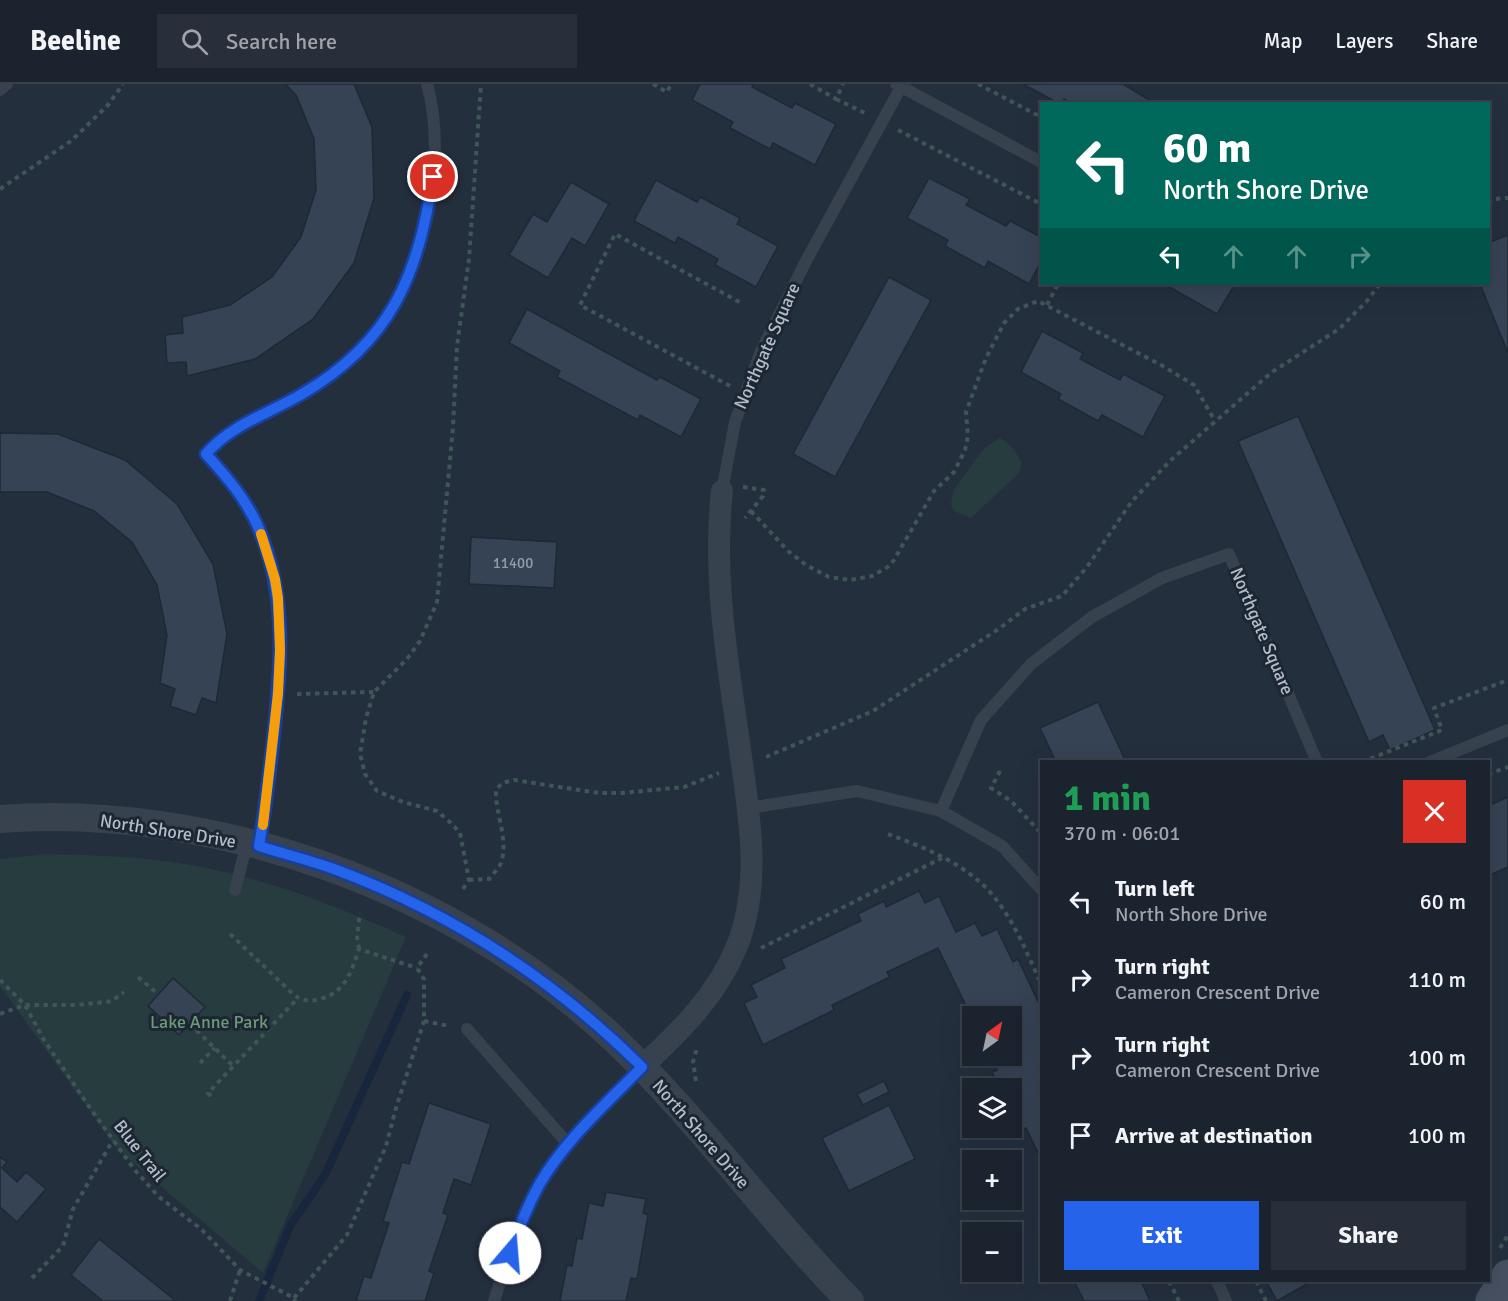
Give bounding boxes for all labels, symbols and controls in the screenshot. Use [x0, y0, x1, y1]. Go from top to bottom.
search box [157, 14, 577, 68]
text: Beeline [30, 24, 121, 58]
icon: search [178, 25, 211, 58]
text: Search here [226, 28, 337, 55]
text: Map [1264, 28, 1302, 54]
text: Layers [1335, 28, 1393, 54]
text: Share [1426, 28, 1478, 54]
text: 60 m [1163, 123, 1252, 174]
icon: left [1064, 126, 1142, 204]
pin [407, 151, 458, 202]
icon: arrive [416, 160, 449, 193]
text: North Shore Drive [1163, 174, 1369, 207]
icon: left [1154, 240, 1187, 273]
icon: ahead [1217, 240, 1250, 273]
icon: ahead [1280, 240, 1313, 273]
icon: right [1343, 240, 1376, 273]
street label: Northgate Square [729, 279, 805, 413]
house number: 11400 [493, 554, 533, 572]
street label: Northgate Square [1225, 564, 1299, 698]
text: 1 min [1064, 776, 1151, 821]
button: close [1403, 780, 1466, 843]
street label: North Shore Drive [98, 809, 238, 853]
text: 370 m · 06:01 [1064, 821, 1180, 846]
text: Turn left [1115, 875, 1195, 902]
icon: left [1064, 885, 1097, 918]
text: 60 m [1420, 888, 1466, 915]
text: North Shore Drive [1115, 902, 1268, 927]
text: Turn right [1115, 953, 1210, 980]
icon: right [1064, 963, 1097, 996]
text: 110 m [1408, 966, 1466, 993]
text: Cameron Crescent Drive [1115, 980, 1320, 1005]
north arrow [962, 1006, 1022, 1066]
map controls [962, 1006, 1022, 1282]
park label: Lake Anne Park [150, 1011, 268, 1033]
text: Turn right [1115, 1031, 1210, 1058]
icon: right [1064, 1041, 1097, 1074]
text: 100 m [1408, 1044, 1466, 1071]
text: Cameron Crescent Drive [1115, 1058, 1320, 1083]
street label: North Shore Drive [648, 1075, 754, 1193]
button: layers [962, 1078, 1022, 1138]
street label: Blue Trail [109, 1116, 171, 1186]
icon: arrive [1064, 1119, 1097, 1152]
text: Arrive at destination [1115, 1122, 1312, 1149]
text: 100 m [1408, 1122, 1466, 1149]
button: + [962, 1150, 1022, 1210]
button: Exit [1064, 1201, 1259, 1270]
button: Share [1271, 1201, 1466, 1270]
position arrow [478, 1221, 542, 1285]
button: − [962, 1222, 1022, 1282]

